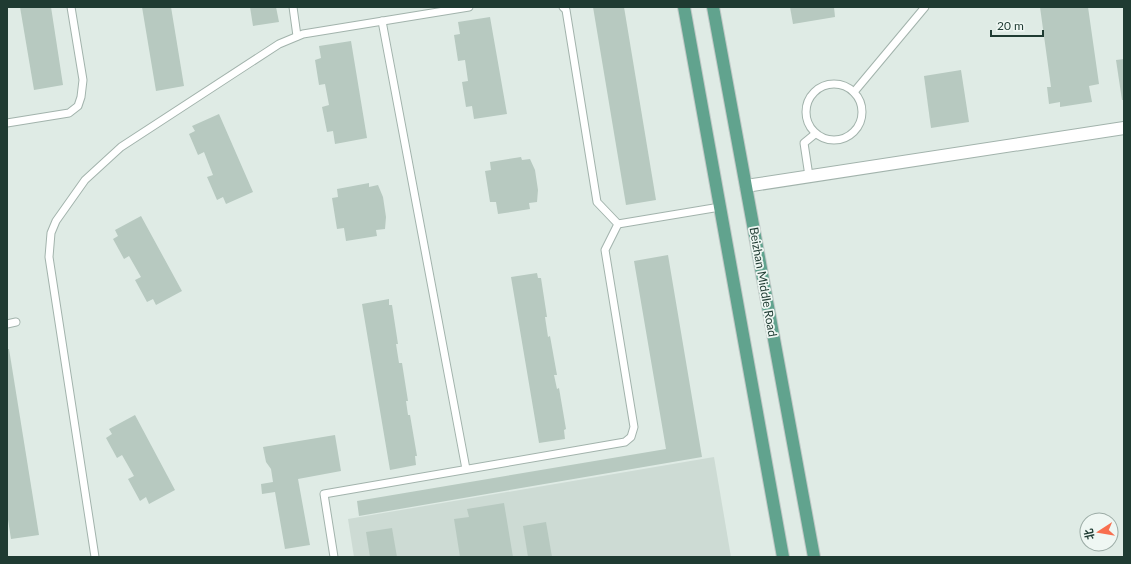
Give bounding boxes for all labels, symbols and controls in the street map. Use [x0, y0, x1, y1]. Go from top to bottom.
scale bar [991, 12, 1043, 38]
text: 20 m [997, 18, 1024, 33]
street label: Beizhan Middle Road [746, 226, 781, 338]
north arrow [1079, 512, 1119, 552]
text: 北 [1081, 527, 1096, 541]

